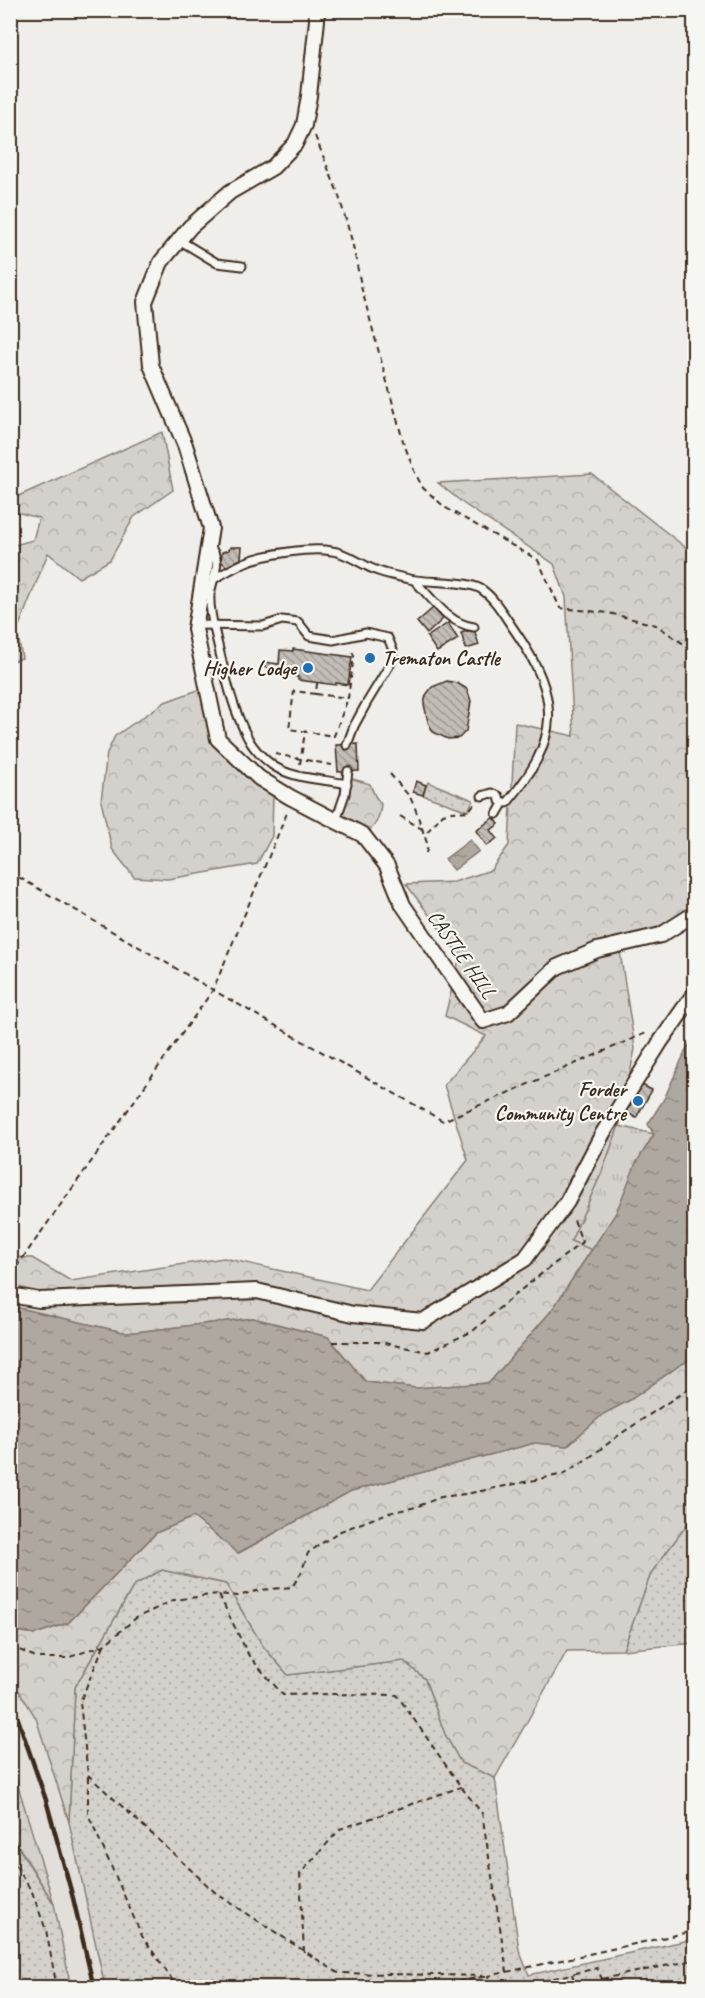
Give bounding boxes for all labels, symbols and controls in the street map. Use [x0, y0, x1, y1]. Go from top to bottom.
place label: Trematon Castle [382, 645, 502, 671]
marker: Trematon Castle [363, 651, 377, 665]
place label: Higher Lodge [203, 655, 298, 681]
marker: Higher Lodge [301, 661, 315, 675]
street label: CASTLE HILL [422, 905, 502, 1004]
place label: Forder Community Centre [495, 1076, 628, 1127]
marker: Forder Community Centre [631, 1094, 645, 1108]

